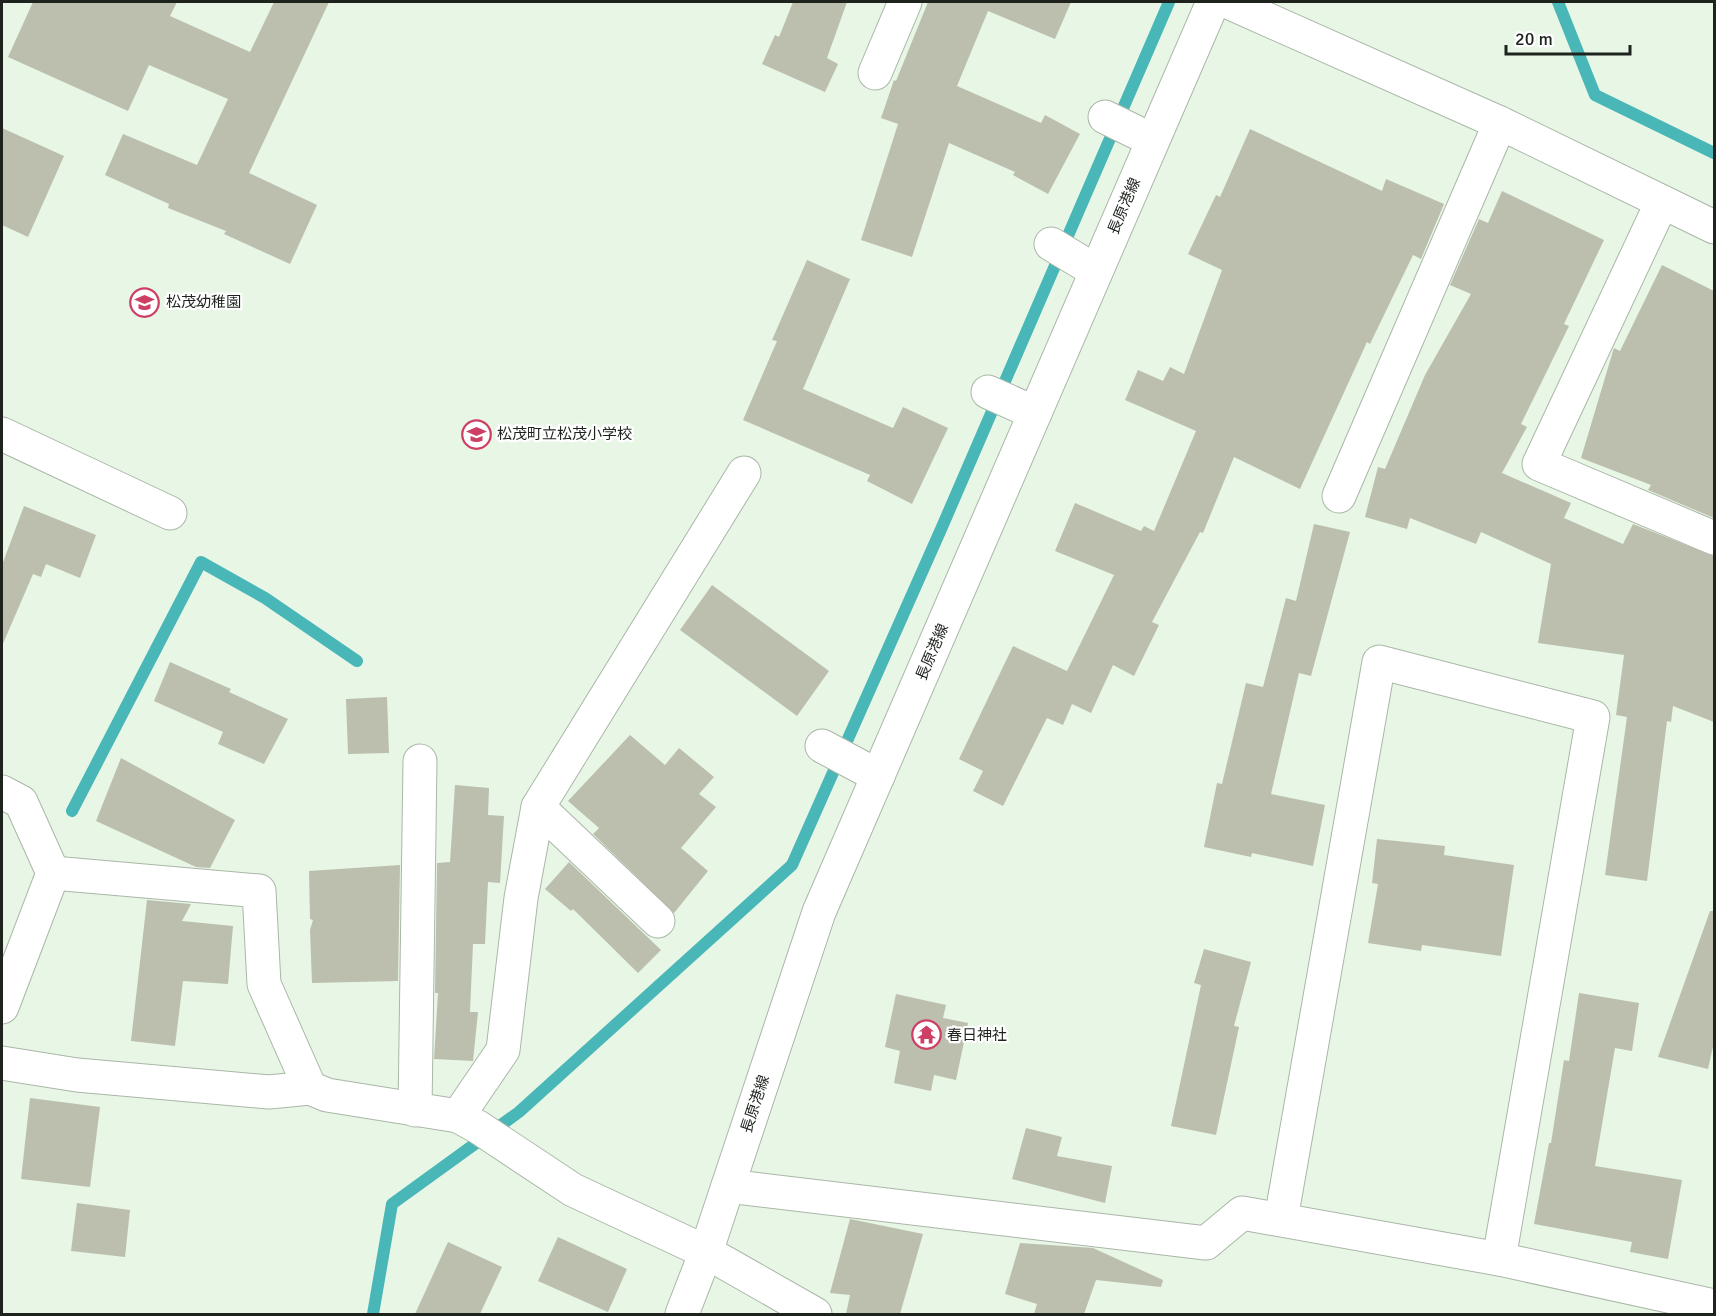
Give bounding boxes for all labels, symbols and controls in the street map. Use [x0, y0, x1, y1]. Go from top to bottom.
scale bar [1506, 18, 1630, 56]
text: 20 m [1515, 28, 1553, 50]
street label: 長原港線 [1104, 175, 1144, 237]
school or university icon: 松茂幼稚園 [129, 286, 161, 318]
place label: 松茂幼稚園 [166, 293, 241, 311]
school or university icon: 松茂町立松茂小学校 [460, 418, 492, 450]
place label: 松茂町立松茂小学校 [497, 425, 632, 443]
street label: 長原港線 [912, 621, 952, 683]
temple icon: 春日神社 [910, 1019, 942, 1051]
place label: 春日神社 [947, 1026, 1007, 1044]
street label: 長原港線 [737, 1073, 773, 1135]

